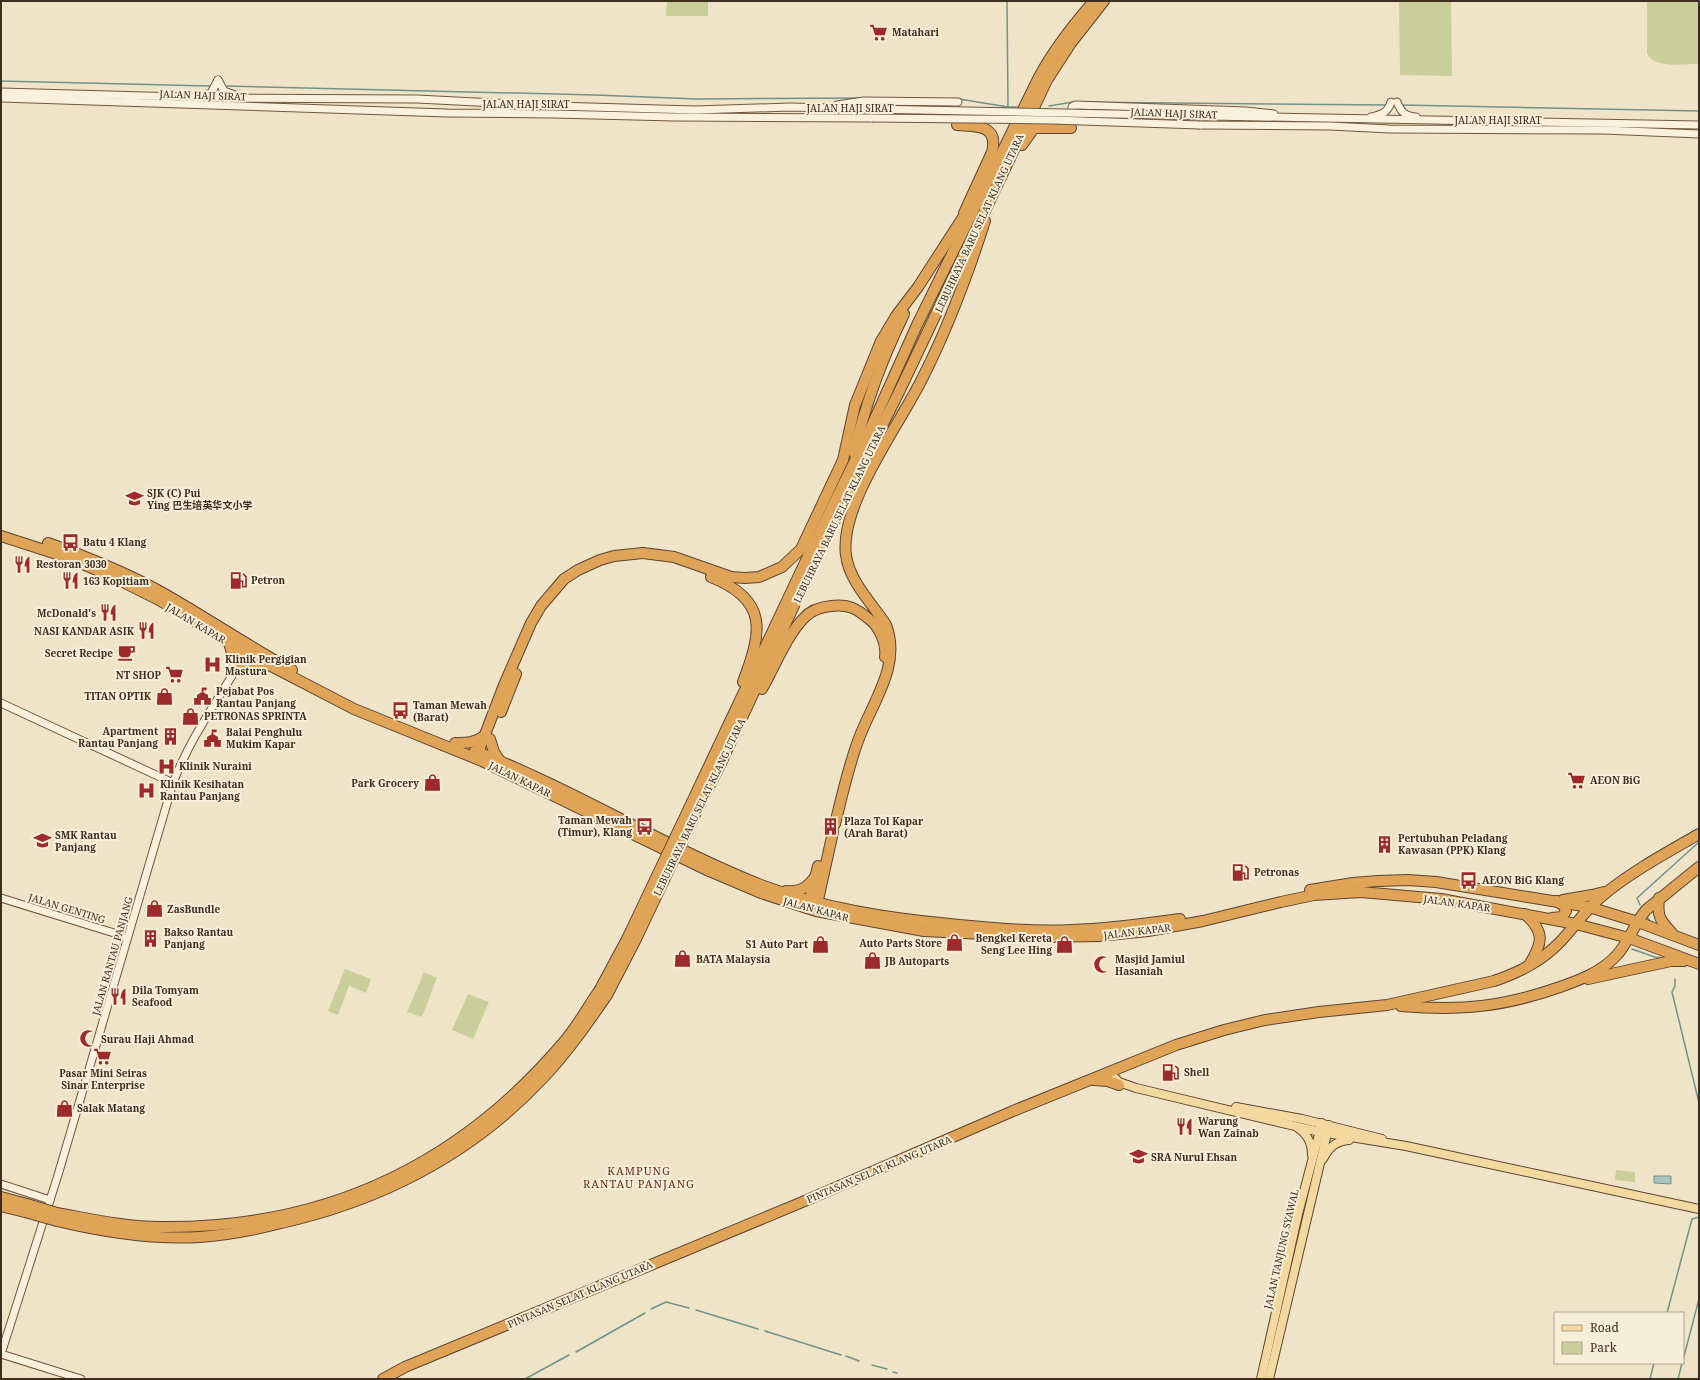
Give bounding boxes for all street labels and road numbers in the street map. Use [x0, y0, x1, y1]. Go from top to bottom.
street label: JALAN HAJI SIRAT [158, 86, 247, 104]
street label: JALAN HAJI SIRAT [481, 97, 570, 111]
street label: JALAN HAJI SIRAT [805, 101, 894, 115]
street label: JALAN HAJI SIRAT [1129, 104, 1218, 122]
street label: JALAN HAJI SIRAT [1453, 113, 1542, 127]
street label: LEBUHRAYA BARU SELAT KLANG UTARA [931, 130, 1027, 315]
street label: LEBUHRAYA BARU SELAT KLANG UTARA [790, 422, 889, 605]
street label: JALAN KAPAR [163, 599, 229, 647]
street label: LEBUHRAYA BARU SELAT KLANG UTARA [650, 715, 749, 898]
street label: JALAN KAPAR [486, 758, 554, 800]
street label: JALAN GENTING [26, 889, 107, 926]
street label: JALAN KAPAR [1422, 891, 1492, 915]
street label: JALAN KAPAR [781, 893, 851, 925]
street label: JALAN RANTAU PANJANG [88, 895, 136, 1018]
street label: JALAN KAPAR [1102, 920, 1172, 942]
street label: PINTASAN SELAT KLANG UTARA [804, 1132, 955, 1206]
street label: JALAN TANJUNG SYAWAL [1260, 1188, 1302, 1311]
street label: PINTASAN SELAT KLANG UTARA [505, 1257, 656, 1331]

